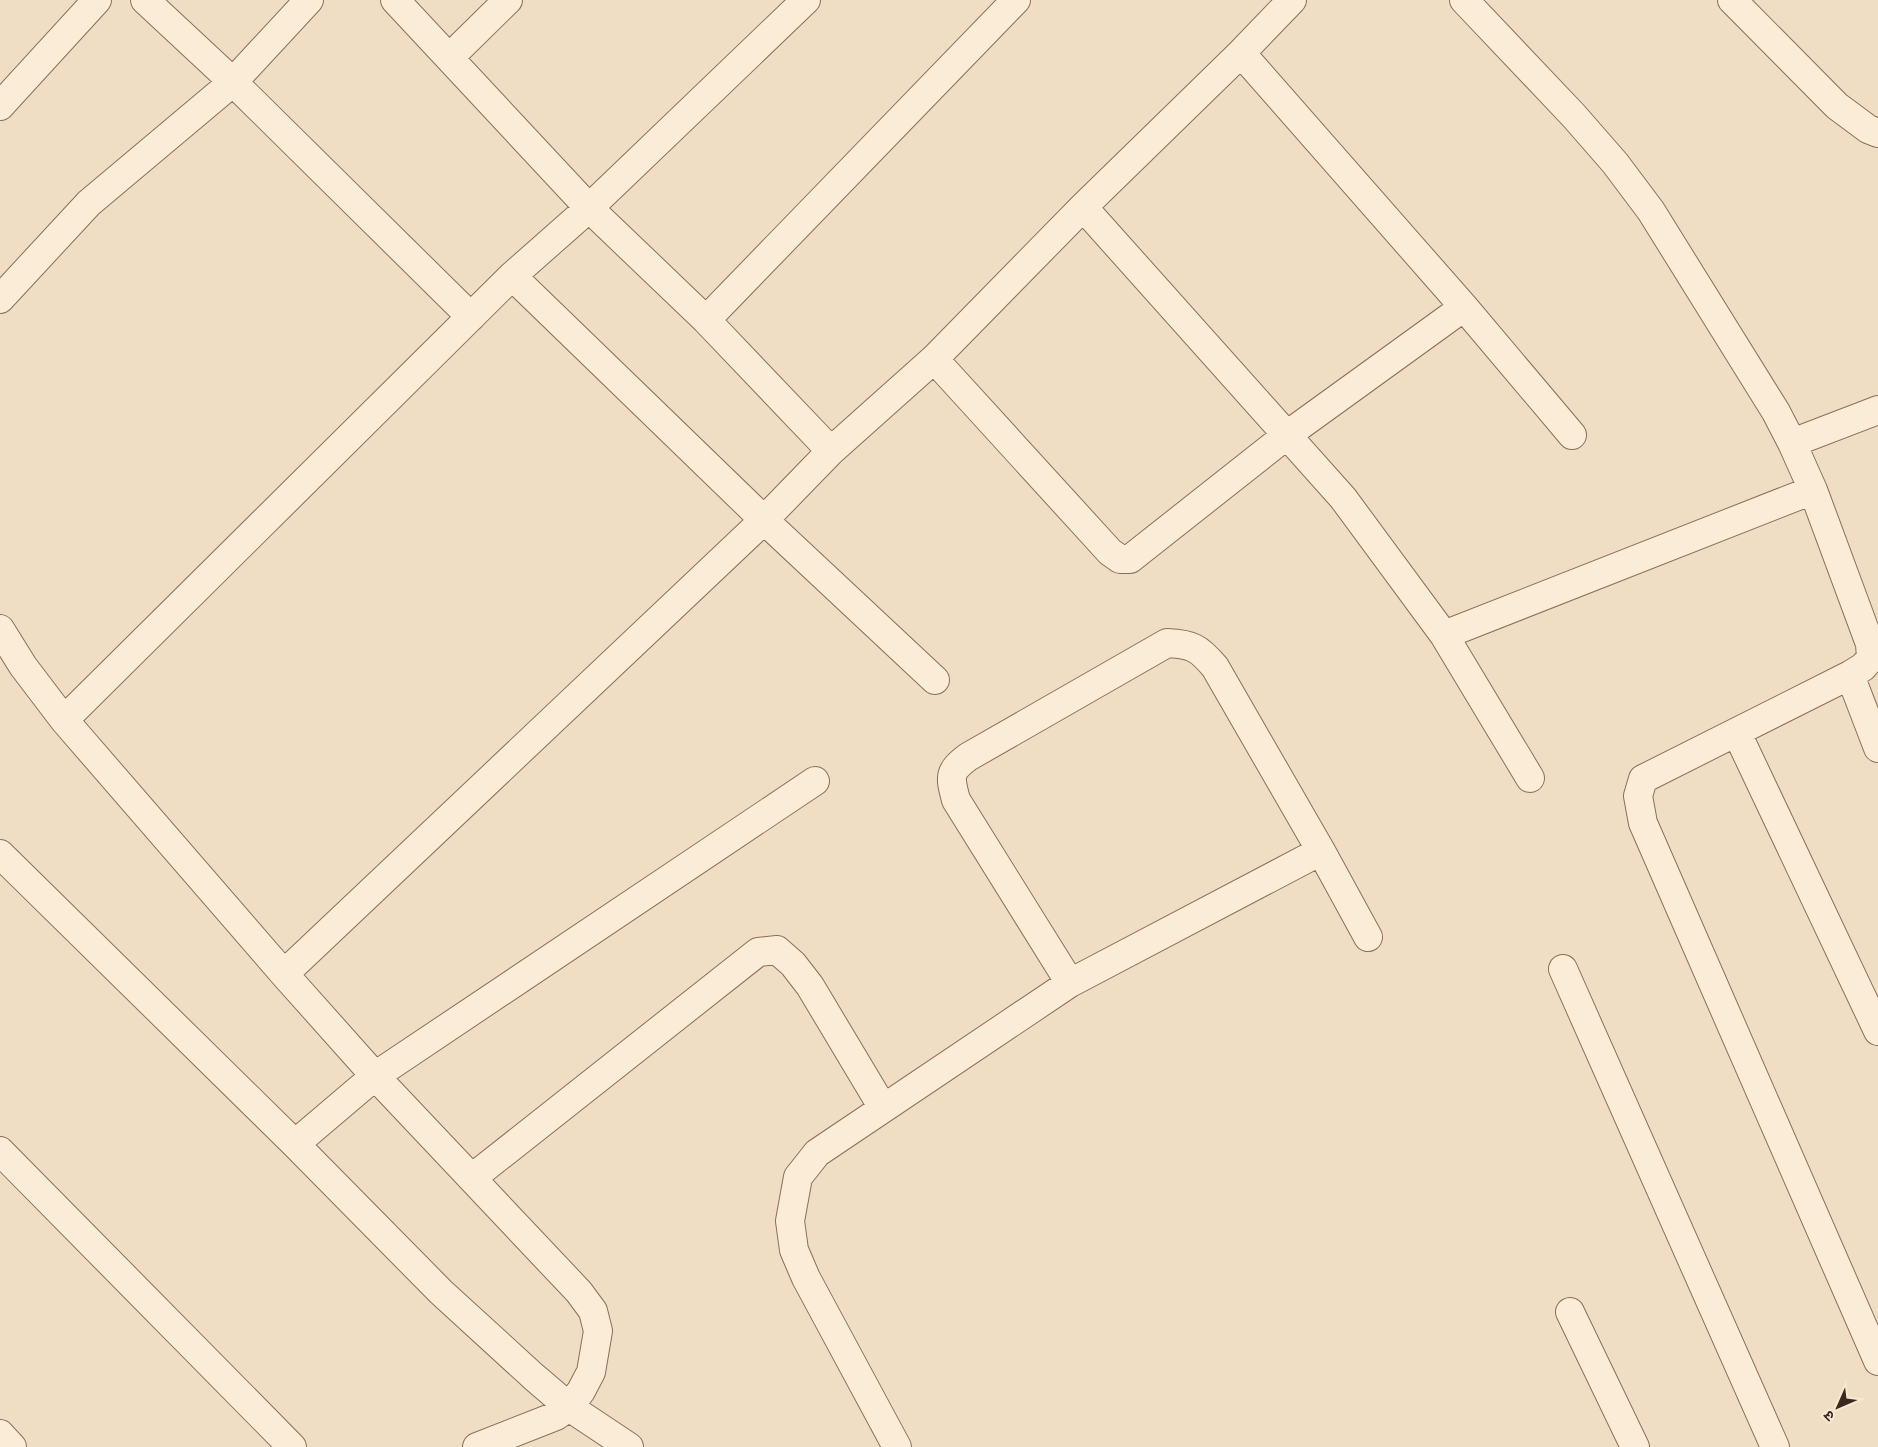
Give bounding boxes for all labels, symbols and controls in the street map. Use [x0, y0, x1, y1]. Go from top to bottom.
north arrow [1813, 1382, 1863, 1432]
text: उ [1820, 1405, 1839, 1425]

